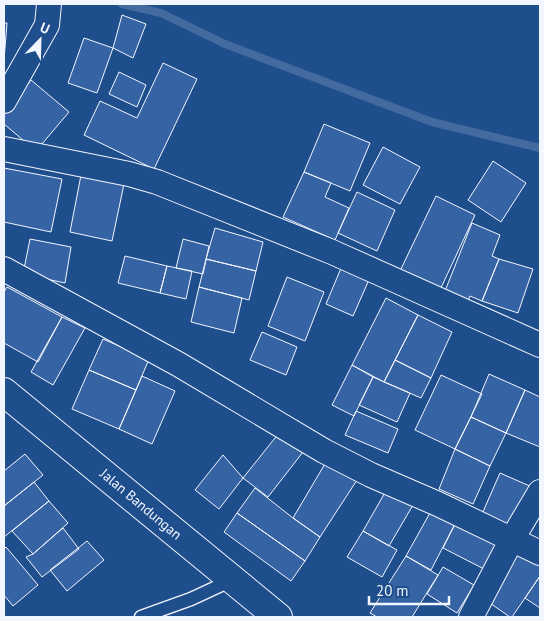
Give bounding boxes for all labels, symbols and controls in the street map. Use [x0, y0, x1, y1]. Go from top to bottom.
north arrow [15, 15, 65, 65]
text: U [38, 18, 53, 38]
street label: Jalan Bandungan [96, 464, 186, 543]
scale bar [369, 574, 449, 606]
text: 20 m [376, 581, 409, 600]

